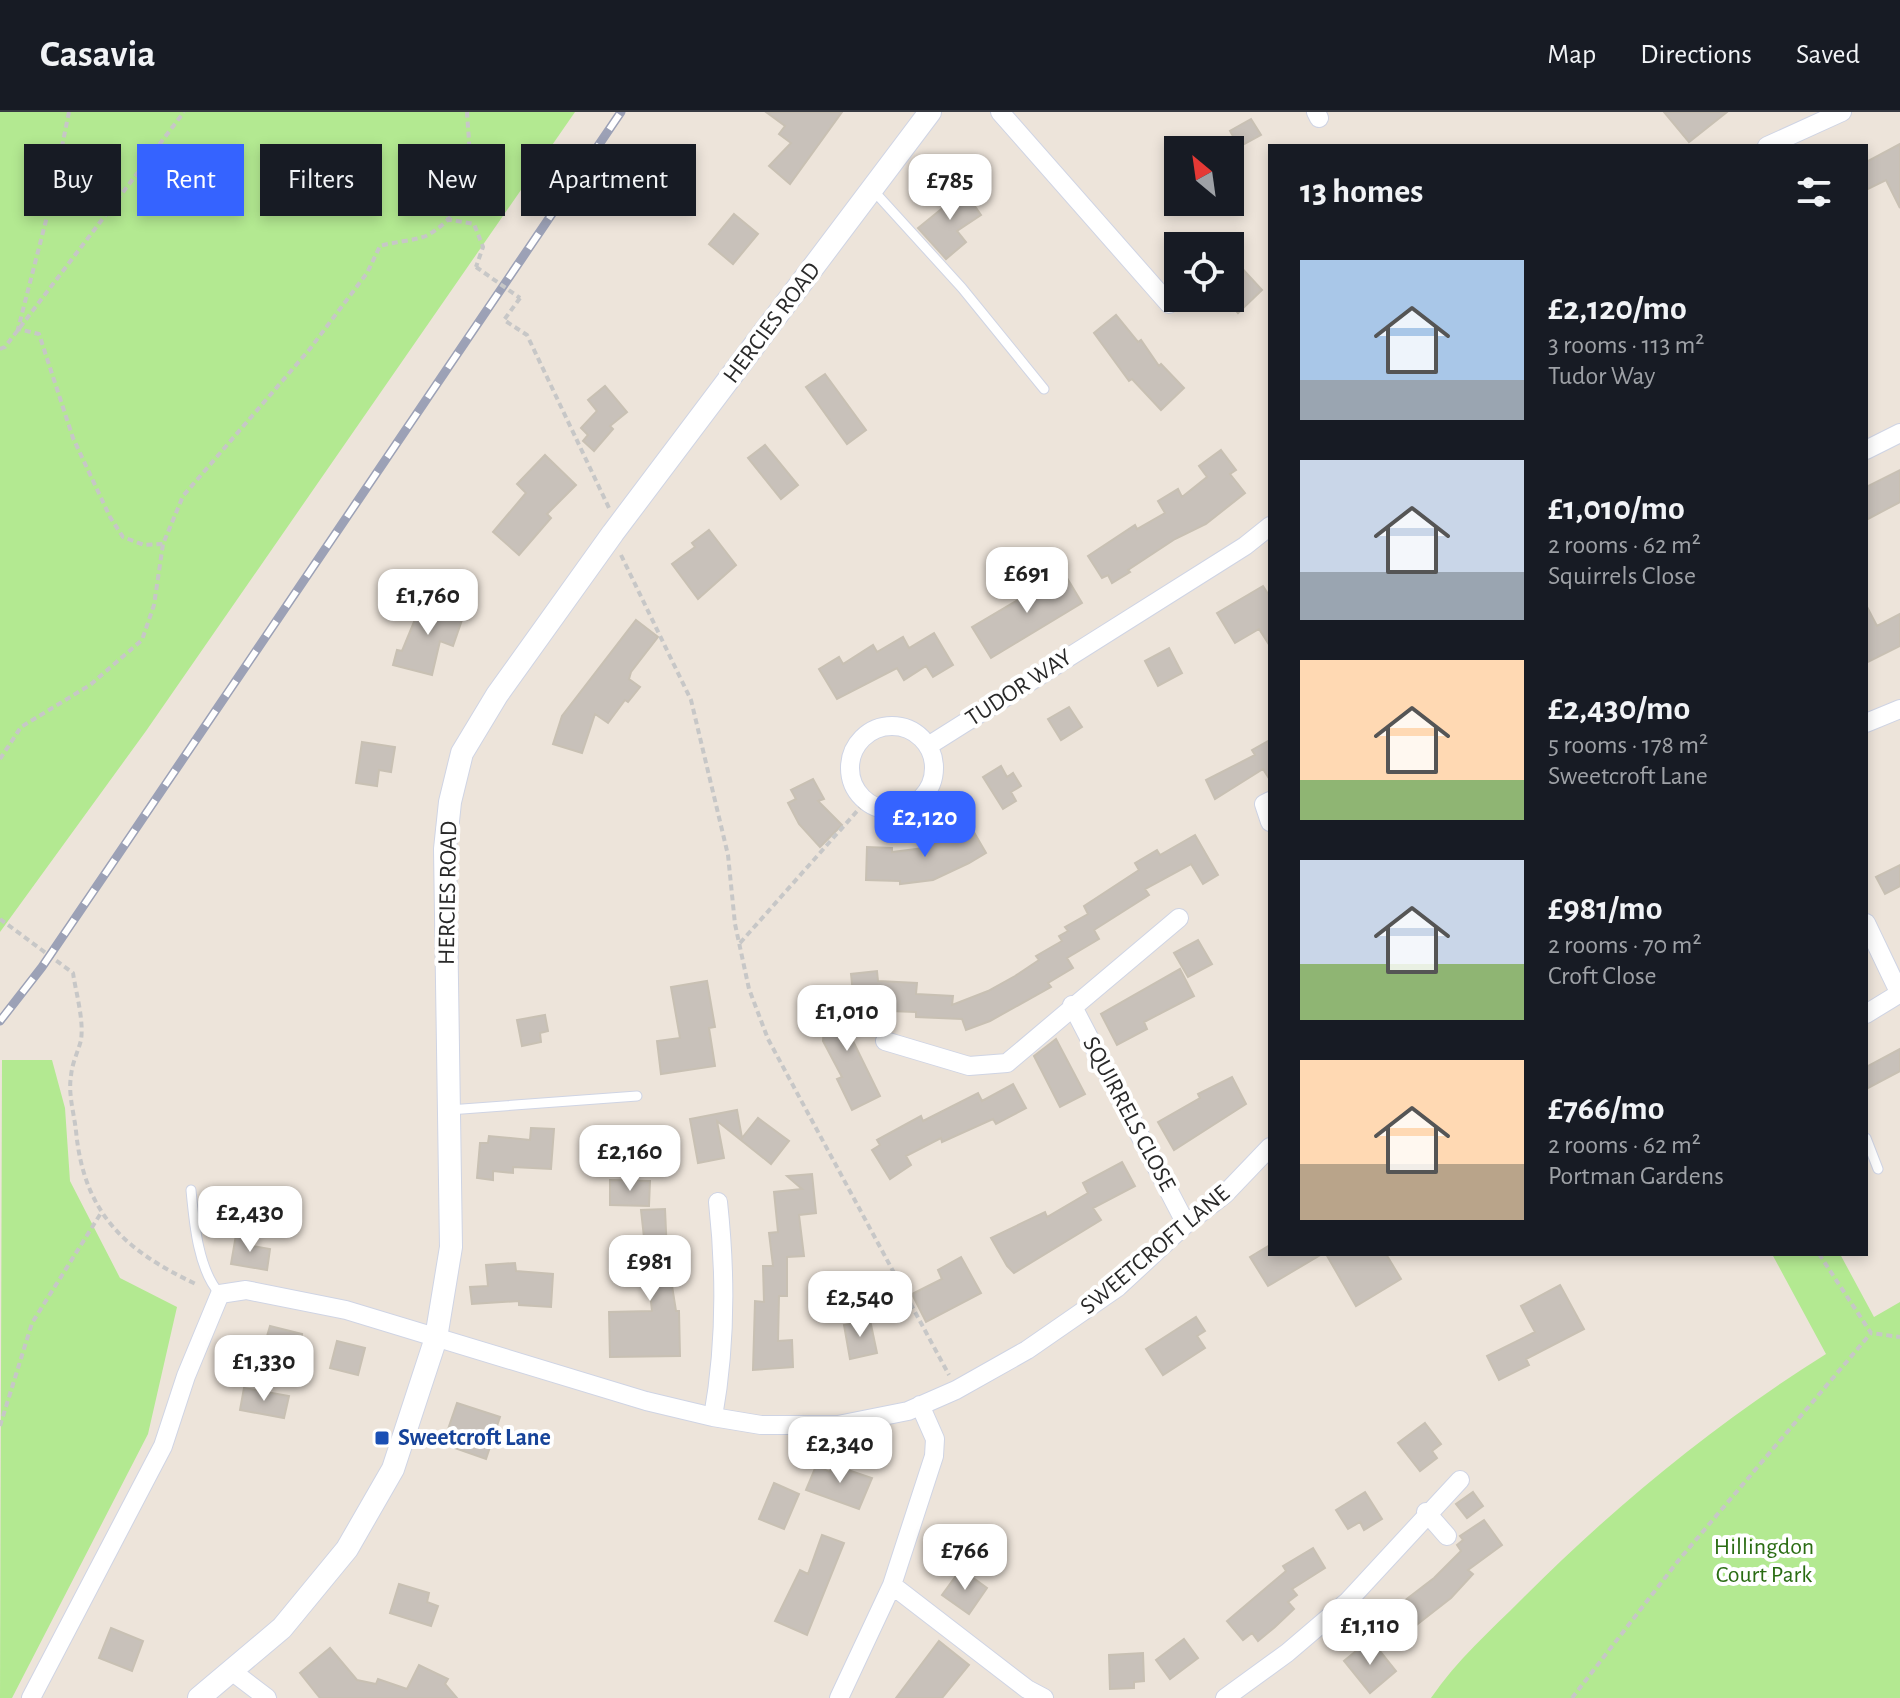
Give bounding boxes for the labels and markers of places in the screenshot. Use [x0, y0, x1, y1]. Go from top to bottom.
pin: £785 [903, 154, 997, 222]
pin: £691 [980, 547, 1074, 615]
pin: £1,760 [363, 569, 493, 637]
pin: £2,120 [860, 791, 990, 859]
pin: £1,010 [782, 985, 912, 1053]
pin: £2,160 [565, 1125, 695, 1193]
pin: £2,430 [185, 1186, 315, 1254]
pin: £981 [603, 1235, 697, 1303]
pin: £2,540 [795, 1271, 925, 1339]
pin: £1,330 [199, 1335, 329, 1403]
pin: £2,340 [775, 1417, 905, 1485]
place label: Sweetcroft Lane [398, 1426, 551, 1450]
marker: Sweetcroft Lane [373, 1429, 391, 1447]
pin: £766 [918, 1524, 1012, 1592]
pin: £1,110 [1305, 1599, 1435, 1667]

